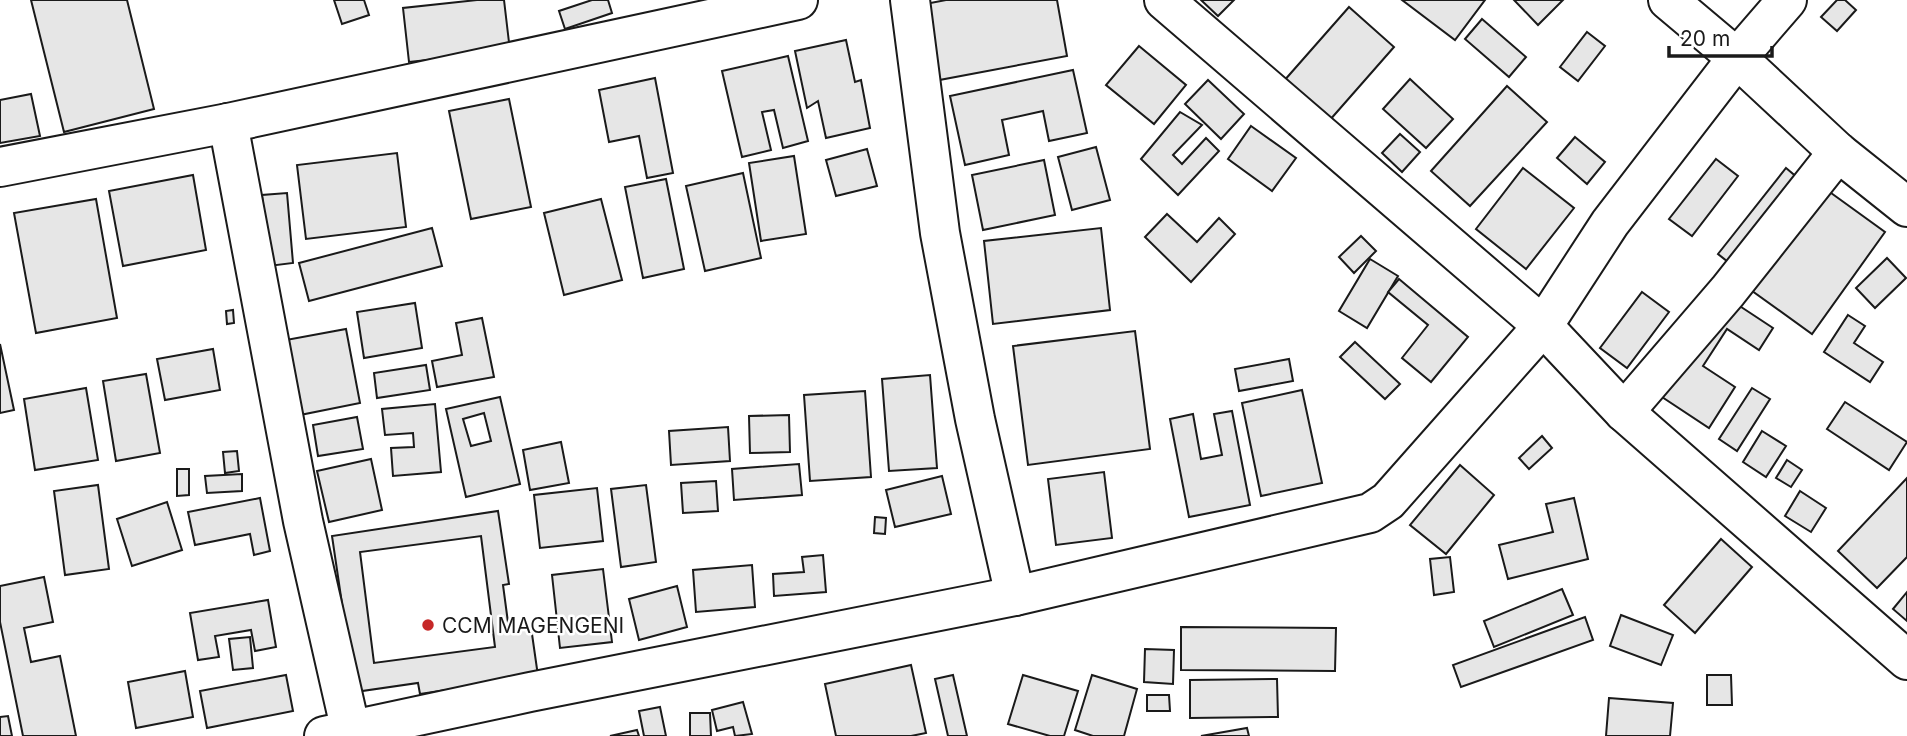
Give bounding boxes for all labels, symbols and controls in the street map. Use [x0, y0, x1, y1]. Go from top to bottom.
scale bar [1669, 14, 1772, 58]
text: 20 m [1680, 26, 1730, 51]
place label: CCM MAGENGENI [442, 613, 624, 638]
marker: CCM MAGENGENI [420, 617, 436, 633]

